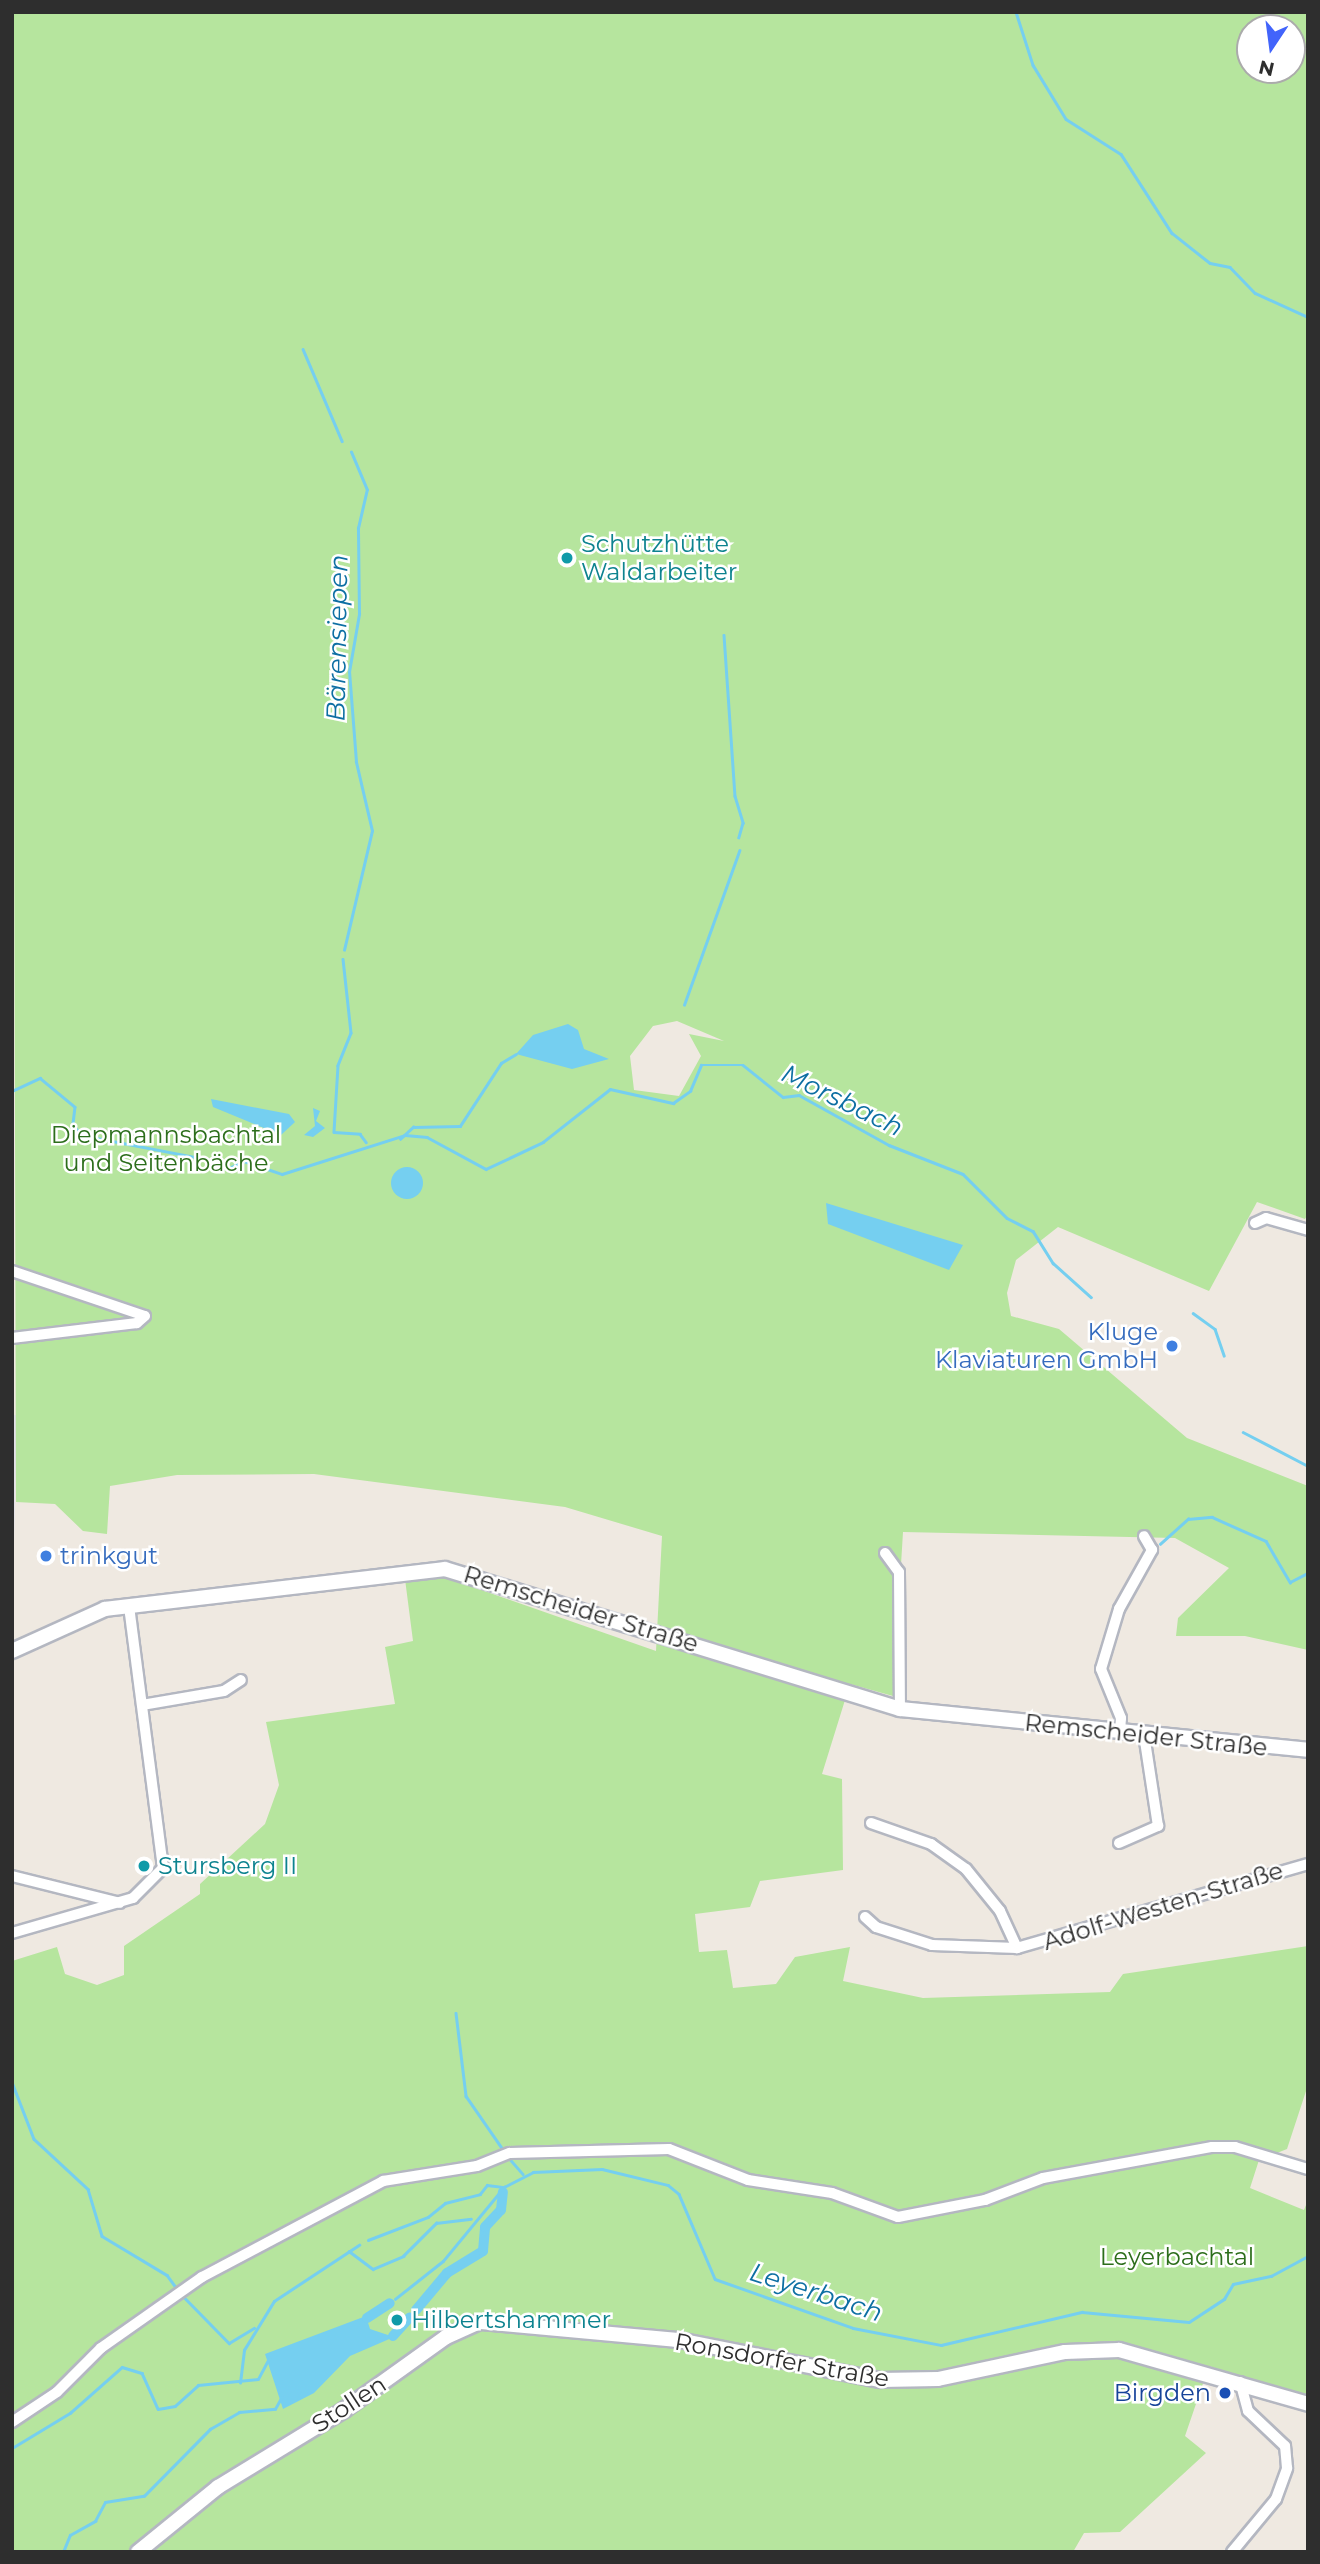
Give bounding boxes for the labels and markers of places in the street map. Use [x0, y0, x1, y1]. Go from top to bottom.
place label: Schutzhütte Waldarbeiter [581, 530, 737, 586]
marker: Schutzhütte Waldarbeiter [559, 550, 575, 566]
place label: Kluge Klaviaturen GmbH [935, 1318, 1158, 1374]
marker: Kluge Klaviaturen GmbH [1164, 1338, 1180, 1354]
place label: trinkgut [60, 1542, 158, 1570]
marker: trinkgut [38, 1548, 54, 1564]
place label: Stursberg II [158, 1852, 297, 1880]
marker: Stursberg II [136, 1858, 152, 1874]
place label: Hilbertshammer [411, 2306, 611, 2334]
marker: Hilbertshammer [389, 2312, 405, 2328]
place label: Birgden [1114, 2379, 1211, 2407]
marker: Birgden [1217, 2385, 1233, 2401]

